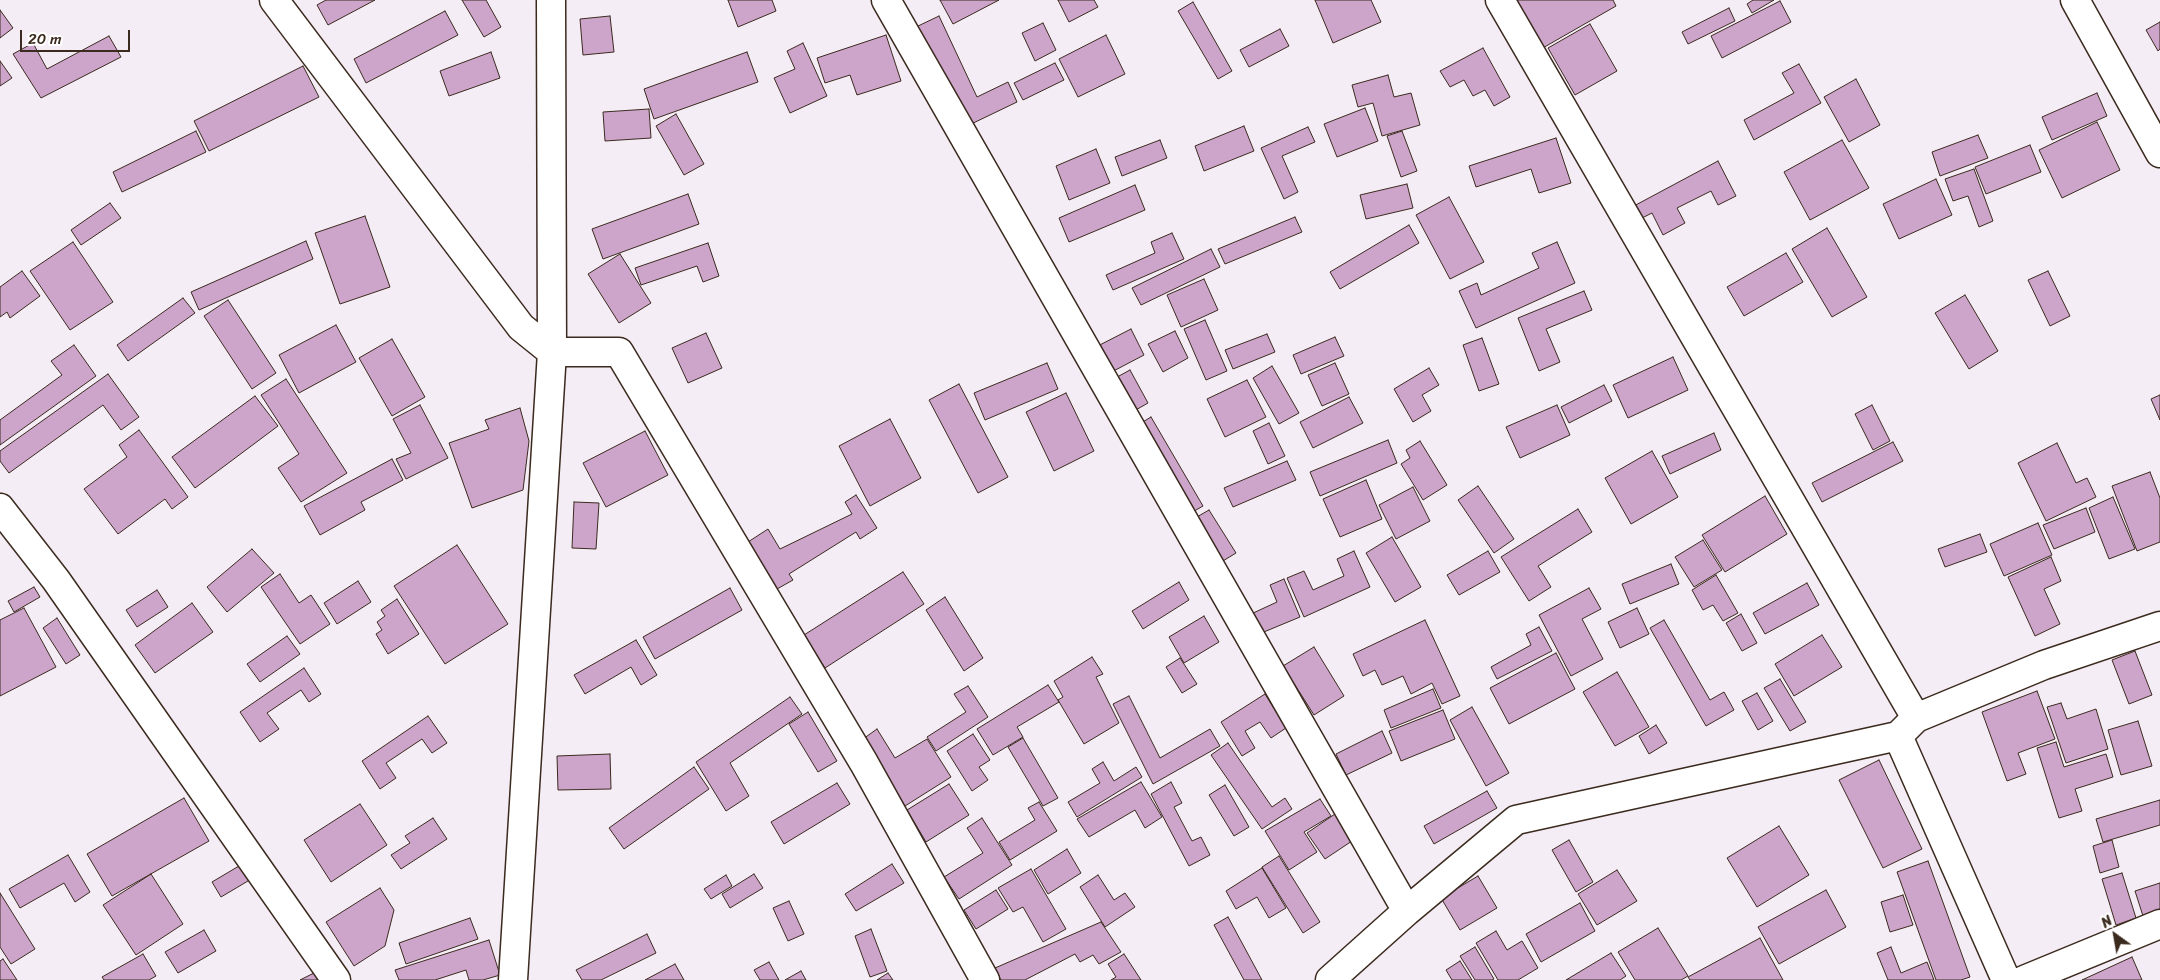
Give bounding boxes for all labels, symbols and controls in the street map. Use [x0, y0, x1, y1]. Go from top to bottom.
scale bar [22, 20, 132, 52]
text: 20 m [28, 26, 62, 52]
text: N [2096, 909, 2118, 935]
north arrow [2090, 910, 2140, 960]

